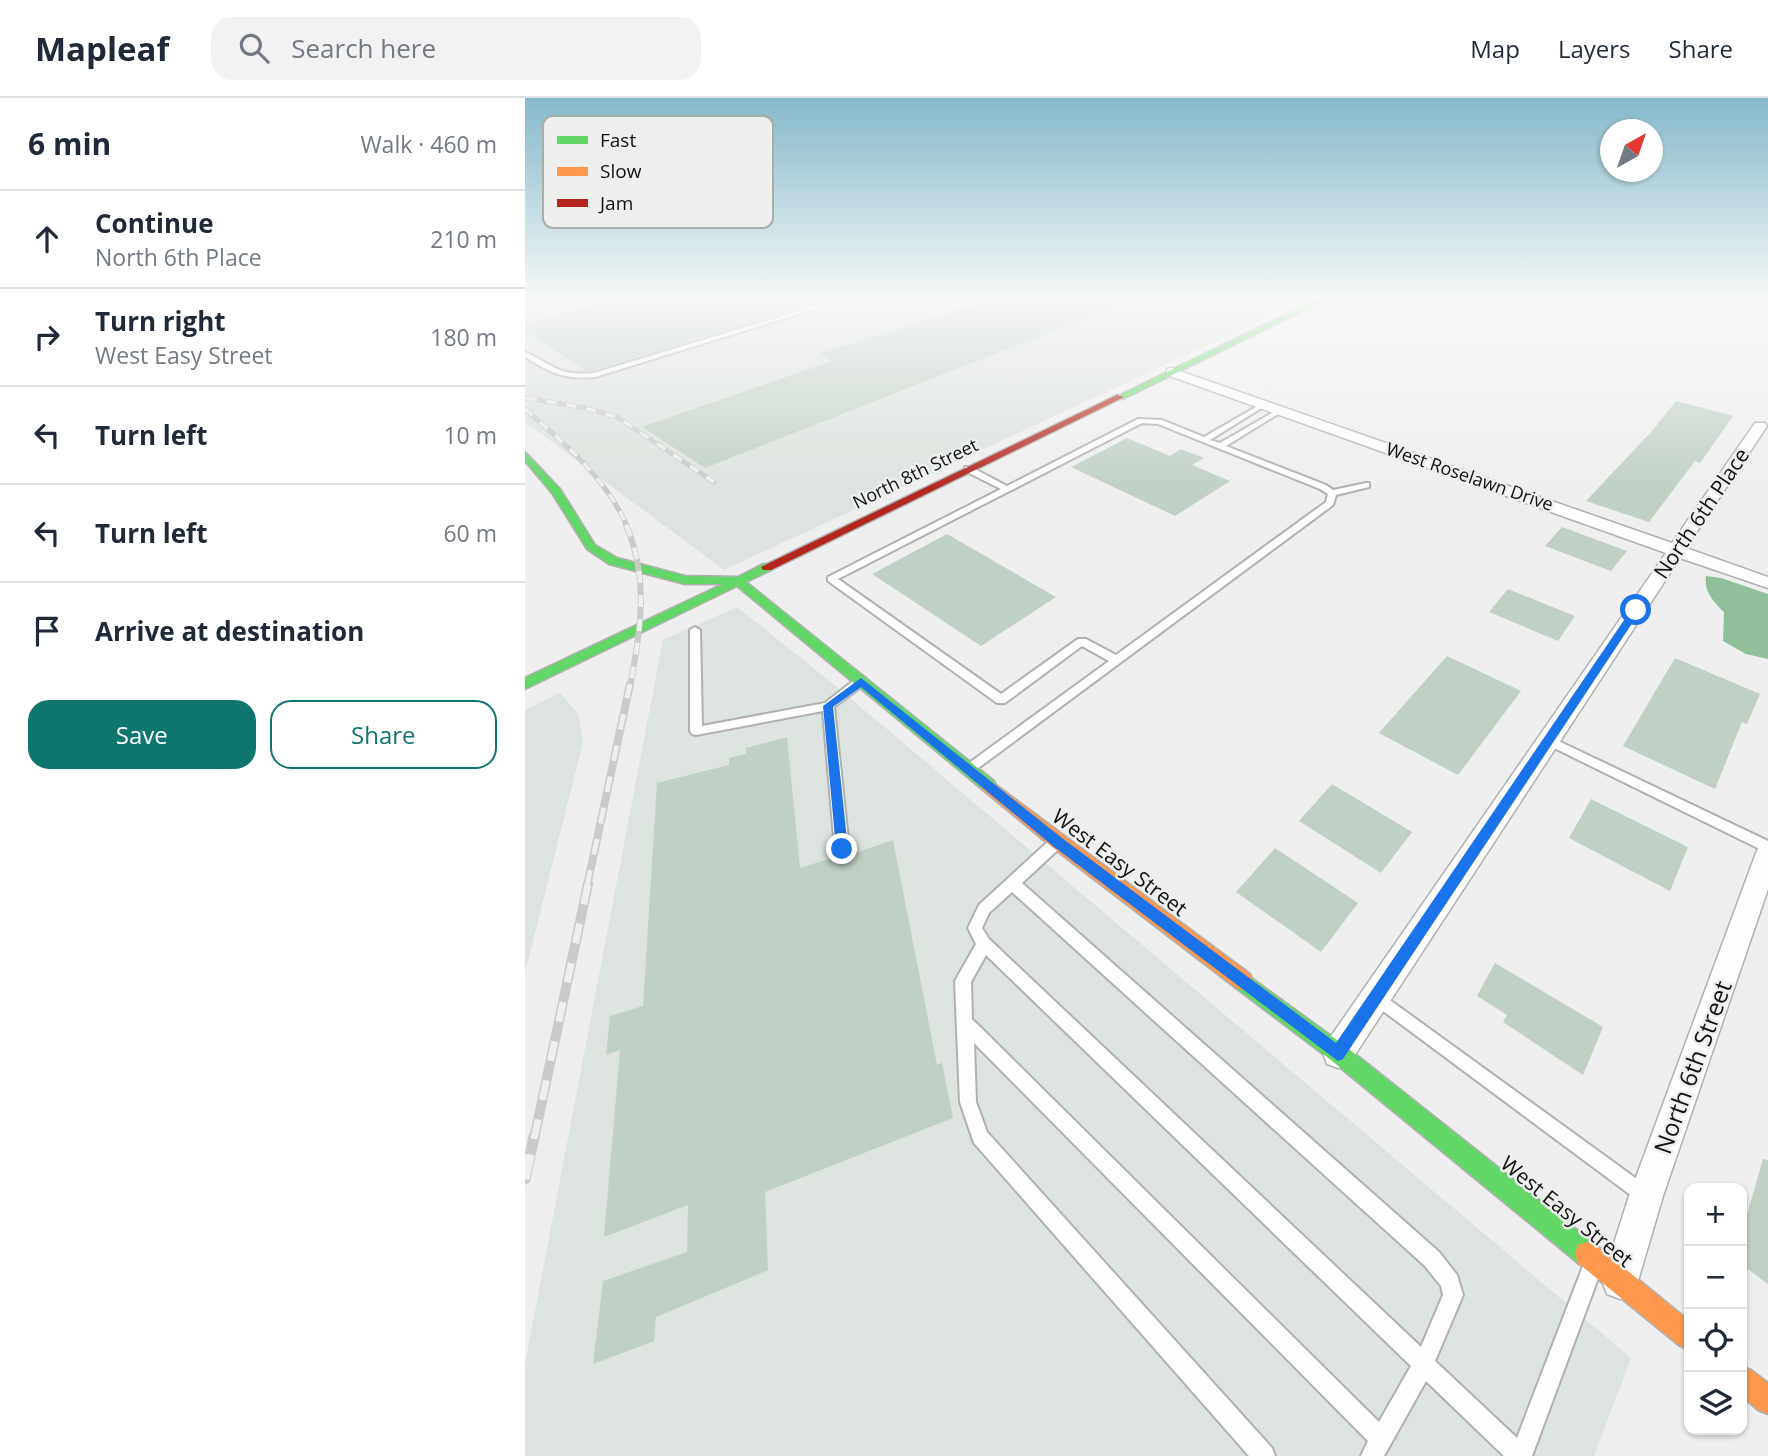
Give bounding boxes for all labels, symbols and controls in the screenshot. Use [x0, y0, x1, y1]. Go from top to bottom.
search box [211, 17, 701, 80]
text: Mapleaf [35, 26, 169, 71]
icon: search [235, 29, 273, 67]
text: Search here [291, 30, 436, 66]
text: Map [1470, 32, 1520, 65]
text: Layers [1558, 32, 1631, 65]
text: Share [1669, 32, 1733, 65]
legend [543, 116, 773, 228]
north arrow [1600, 119, 1663, 182]
text: 6 min [28, 123, 111, 164]
text: Fast [600, 127, 636, 153]
text: Walk · 460 m [360, 128, 497, 160]
text: Slow [600, 158, 642, 184]
text: Jam [598, 190, 633, 216]
text: Continue [95, 205, 214, 241]
icon: ahead [28, 220, 66, 258]
text: 210 m [430, 223, 497, 255]
text: North 6th Place [95, 241, 262, 273]
text: Turn right [95, 303, 226, 339]
icon: right [28, 318, 66, 356]
text: 180 m [430, 321, 497, 353]
text: West Easy Street [95, 339, 273, 371]
icon: left [28, 416, 66, 454]
text: Turn left [95, 417, 207, 453]
text: 10 m [443, 419, 497, 451]
street label: North 8th Street [848, 432, 982, 514]
street label: West Roselawn Drive [1383, 436, 1557, 516]
street label: North 6th Place [1647, 442, 1755, 584]
icon: left [28, 514, 66, 552]
text: Turn left [95, 515, 207, 551]
text: 60 m [443, 517, 497, 549]
route start [1620, 594, 1651, 625]
icon: arrive [28, 612, 66, 650]
text: Arrive at destination [95, 613, 364, 649]
button: Save [28, 700, 256, 769]
button: Share [270, 700, 497, 769]
street label: West Easy Street [1047, 802, 1193, 922]
route end [826, 833, 857, 864]
street label: North 6th Street [1645, 976, 1739, 1158]
street label: West Easy Street [1495, 1149, 1639, 1273]
map controls [1684, 1183, 1747, 1435]
button: + [1684, 1183, 1747, 1246]
button: − [1684, 1246, 1747, 1309]
button: locate [1684, 1309, 1747, 1372]
button: layers [1684, 1372, 1747, 1435]

